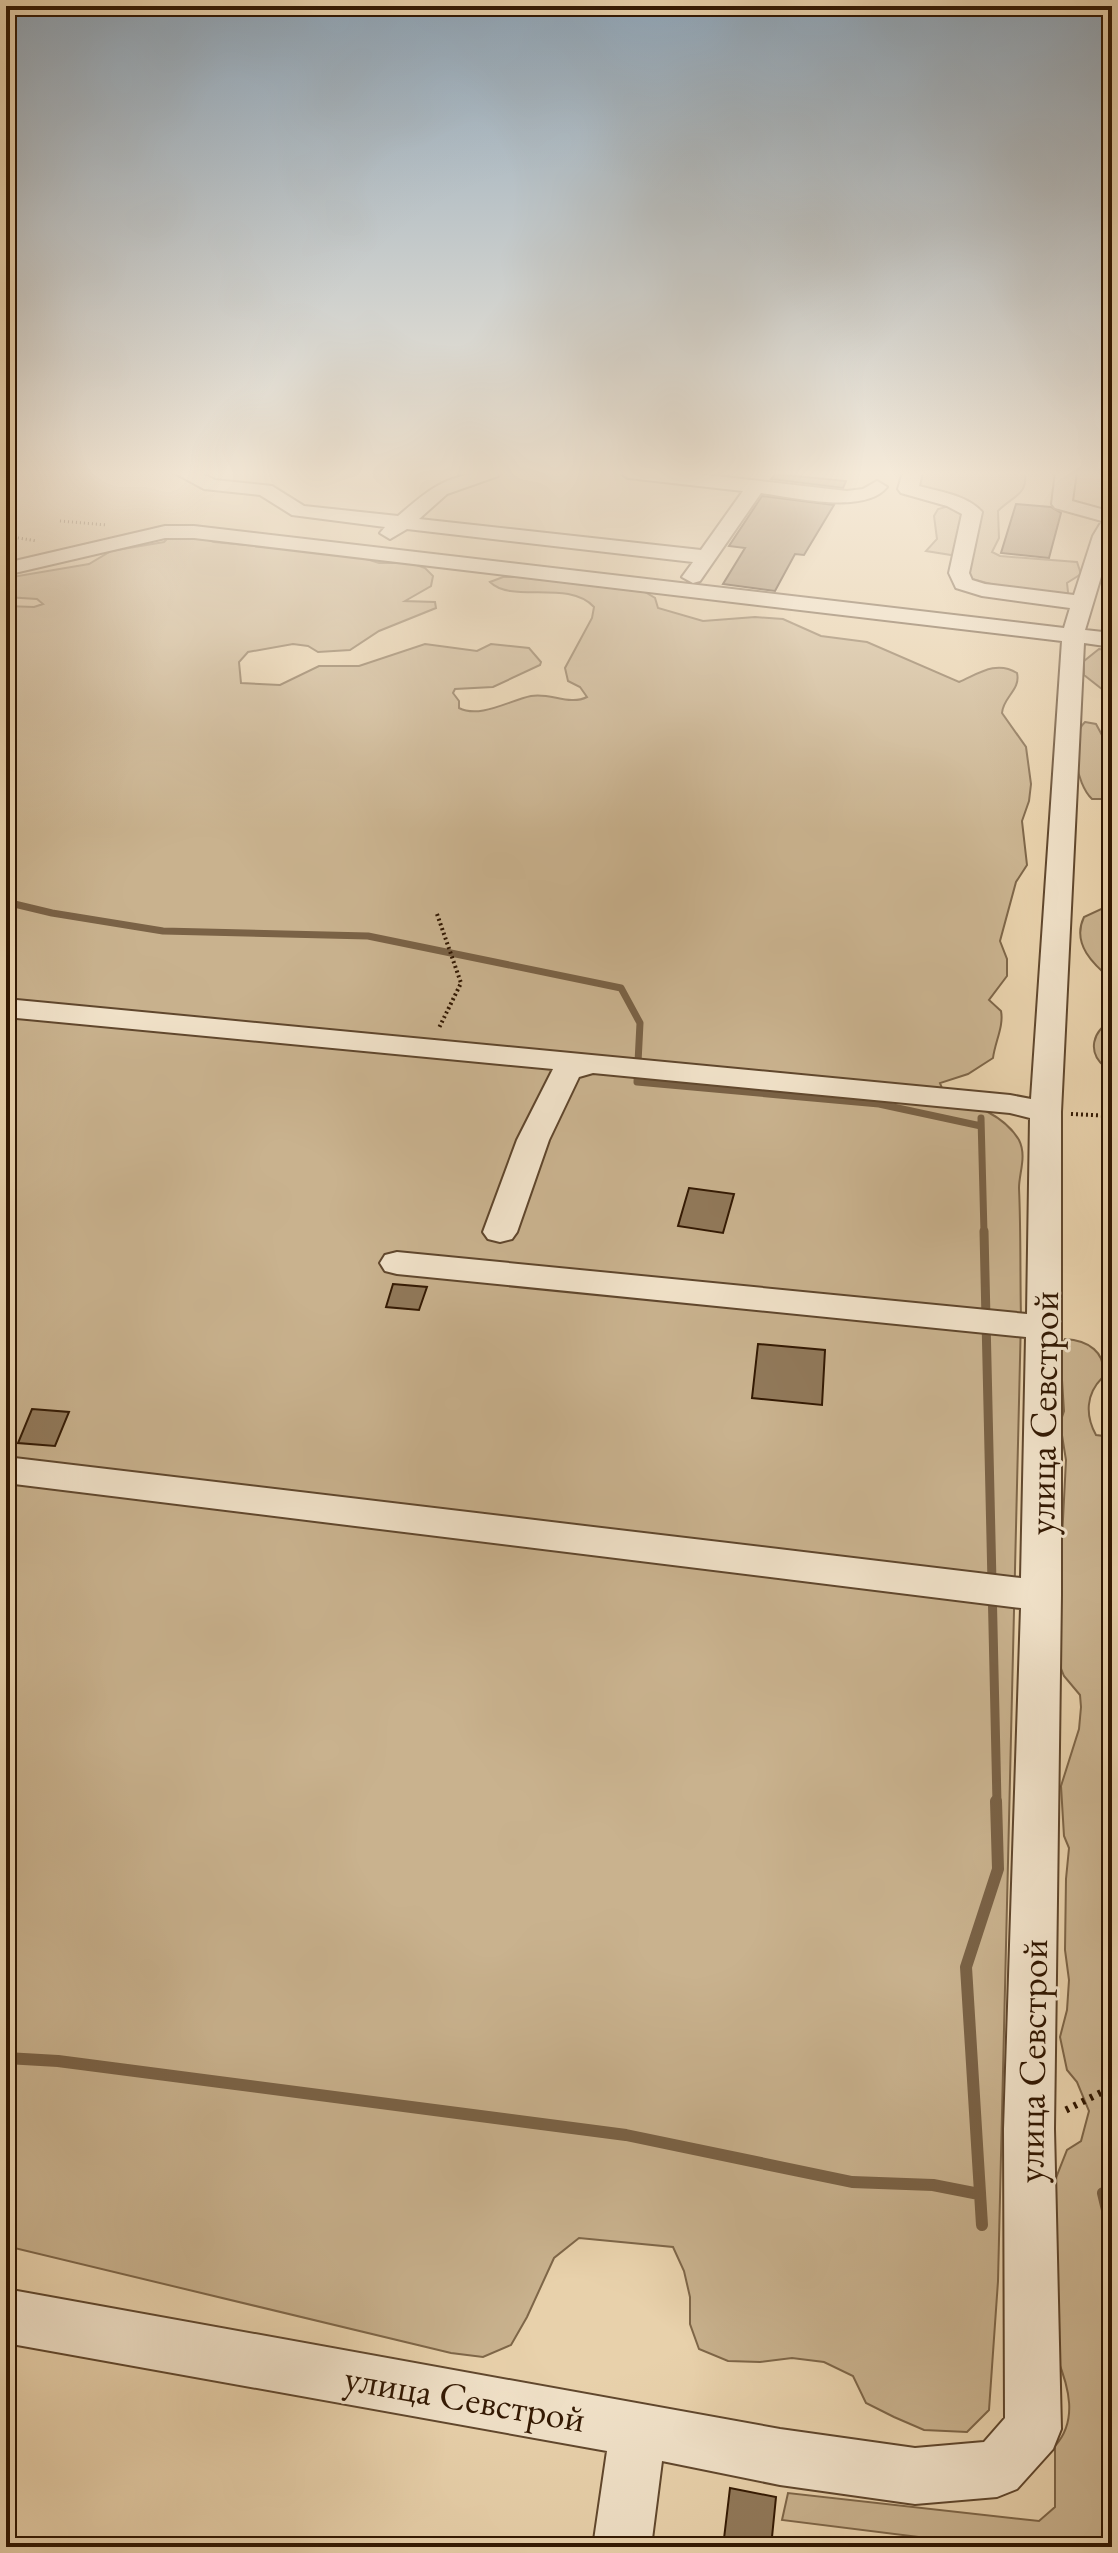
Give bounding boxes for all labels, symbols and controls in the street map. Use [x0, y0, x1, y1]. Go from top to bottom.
street label: улица Севстрой [1016, 1291, 1069, 1535]
street label: улица Севстрой [1005, 1939, 1058, 2183]
street label: улица Севстрой [341, 2352, 589, 2443]

